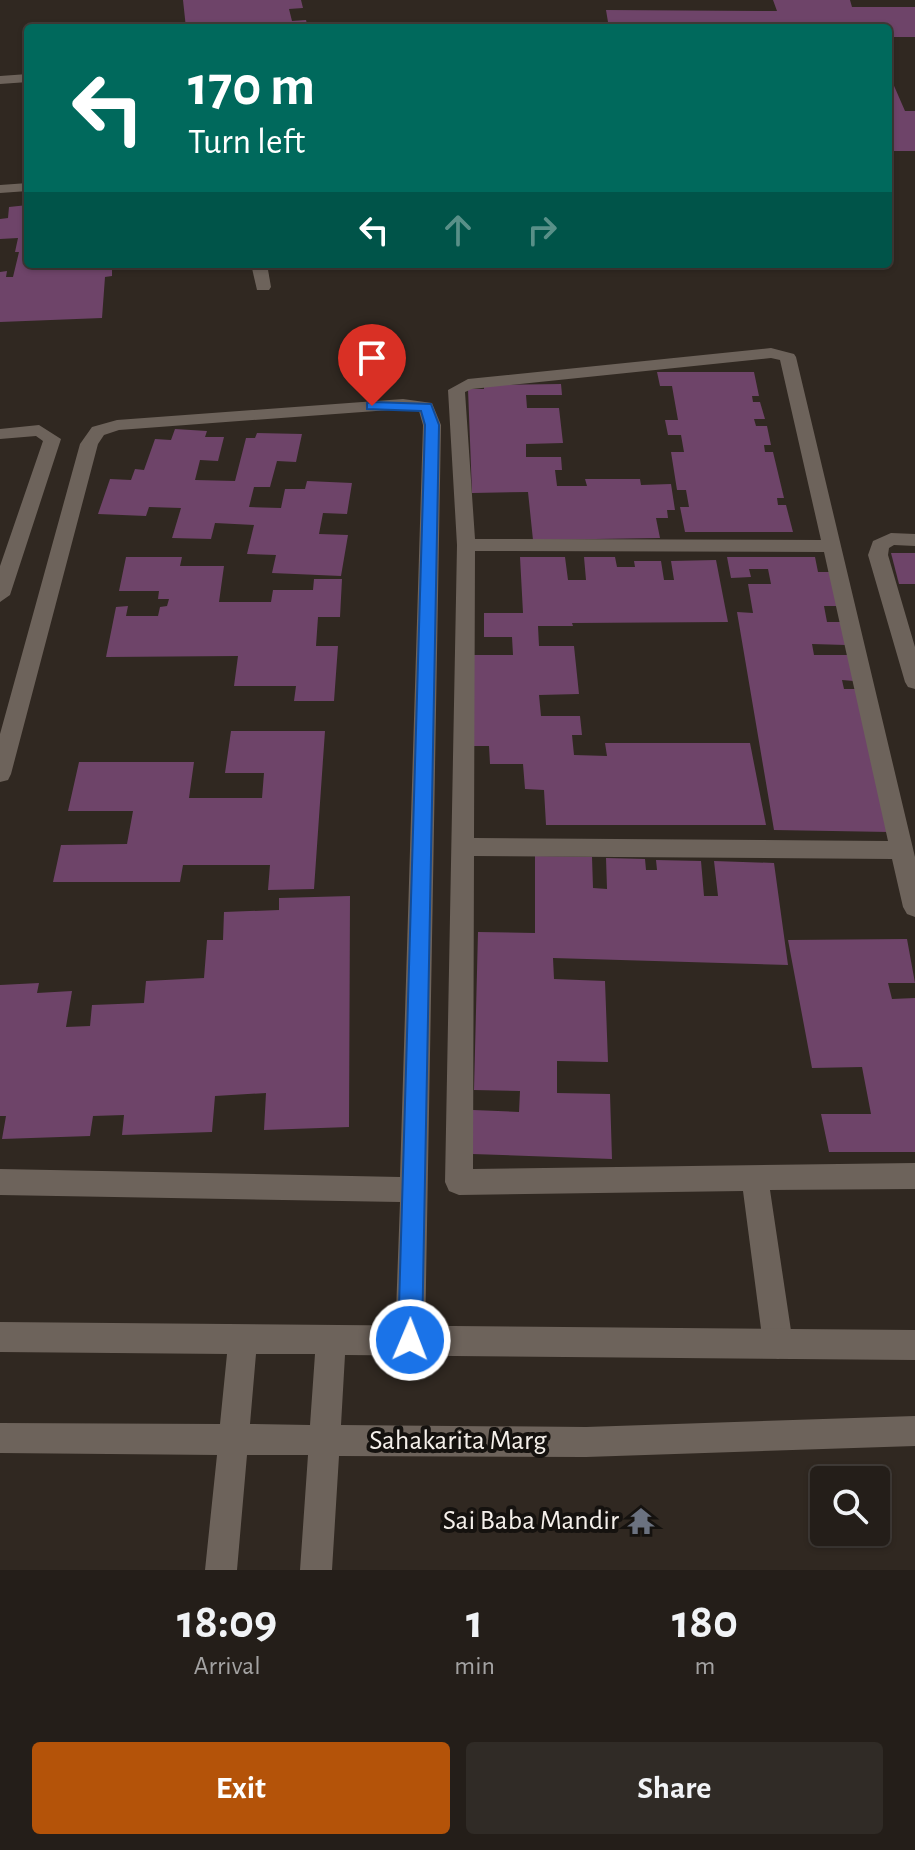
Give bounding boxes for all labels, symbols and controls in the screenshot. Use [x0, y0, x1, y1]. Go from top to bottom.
icon: left [56, 56, 160, 160]
text: 170 m [188, 59, 315, 115]
text: Turn left [188, 124, 305, 160]
icon: left [352, 208, 396, 252]
icon: ahead [436, 208, 480, 252]
icon: right [520, 208, 564, 252]
pin [338, 324, 406, 406]
icon: arrive [350, 336, 394, 380]
position arrow [368, 1298, 452, 1382]
street label: Sahakarita Marg [369, 1427, 547, 1455]
map controls [810, 1466, 890, 1546]
button: search [810, 1466, 890, 1546]
temple icon: Sai Baba Mandir [626, 1506, 656, 1536]
place label: Sai Baba Mandir [443, 1507, 619, 1535]
text: 18:09 [177, 1599, 277, 1647]
text: 1 [466, 1599, 483, 1647]
text: 180 [672, 1599, 738, 1647]
text: Arrival [194, 1653, 261, 1679]
text: min [454, 1653, 495, 1679]
text: m [695, 1653, 715, 1679]
button: Exit [32, 1742, 450, 1834]
button: Share [466, 1742, 883, 1834]

